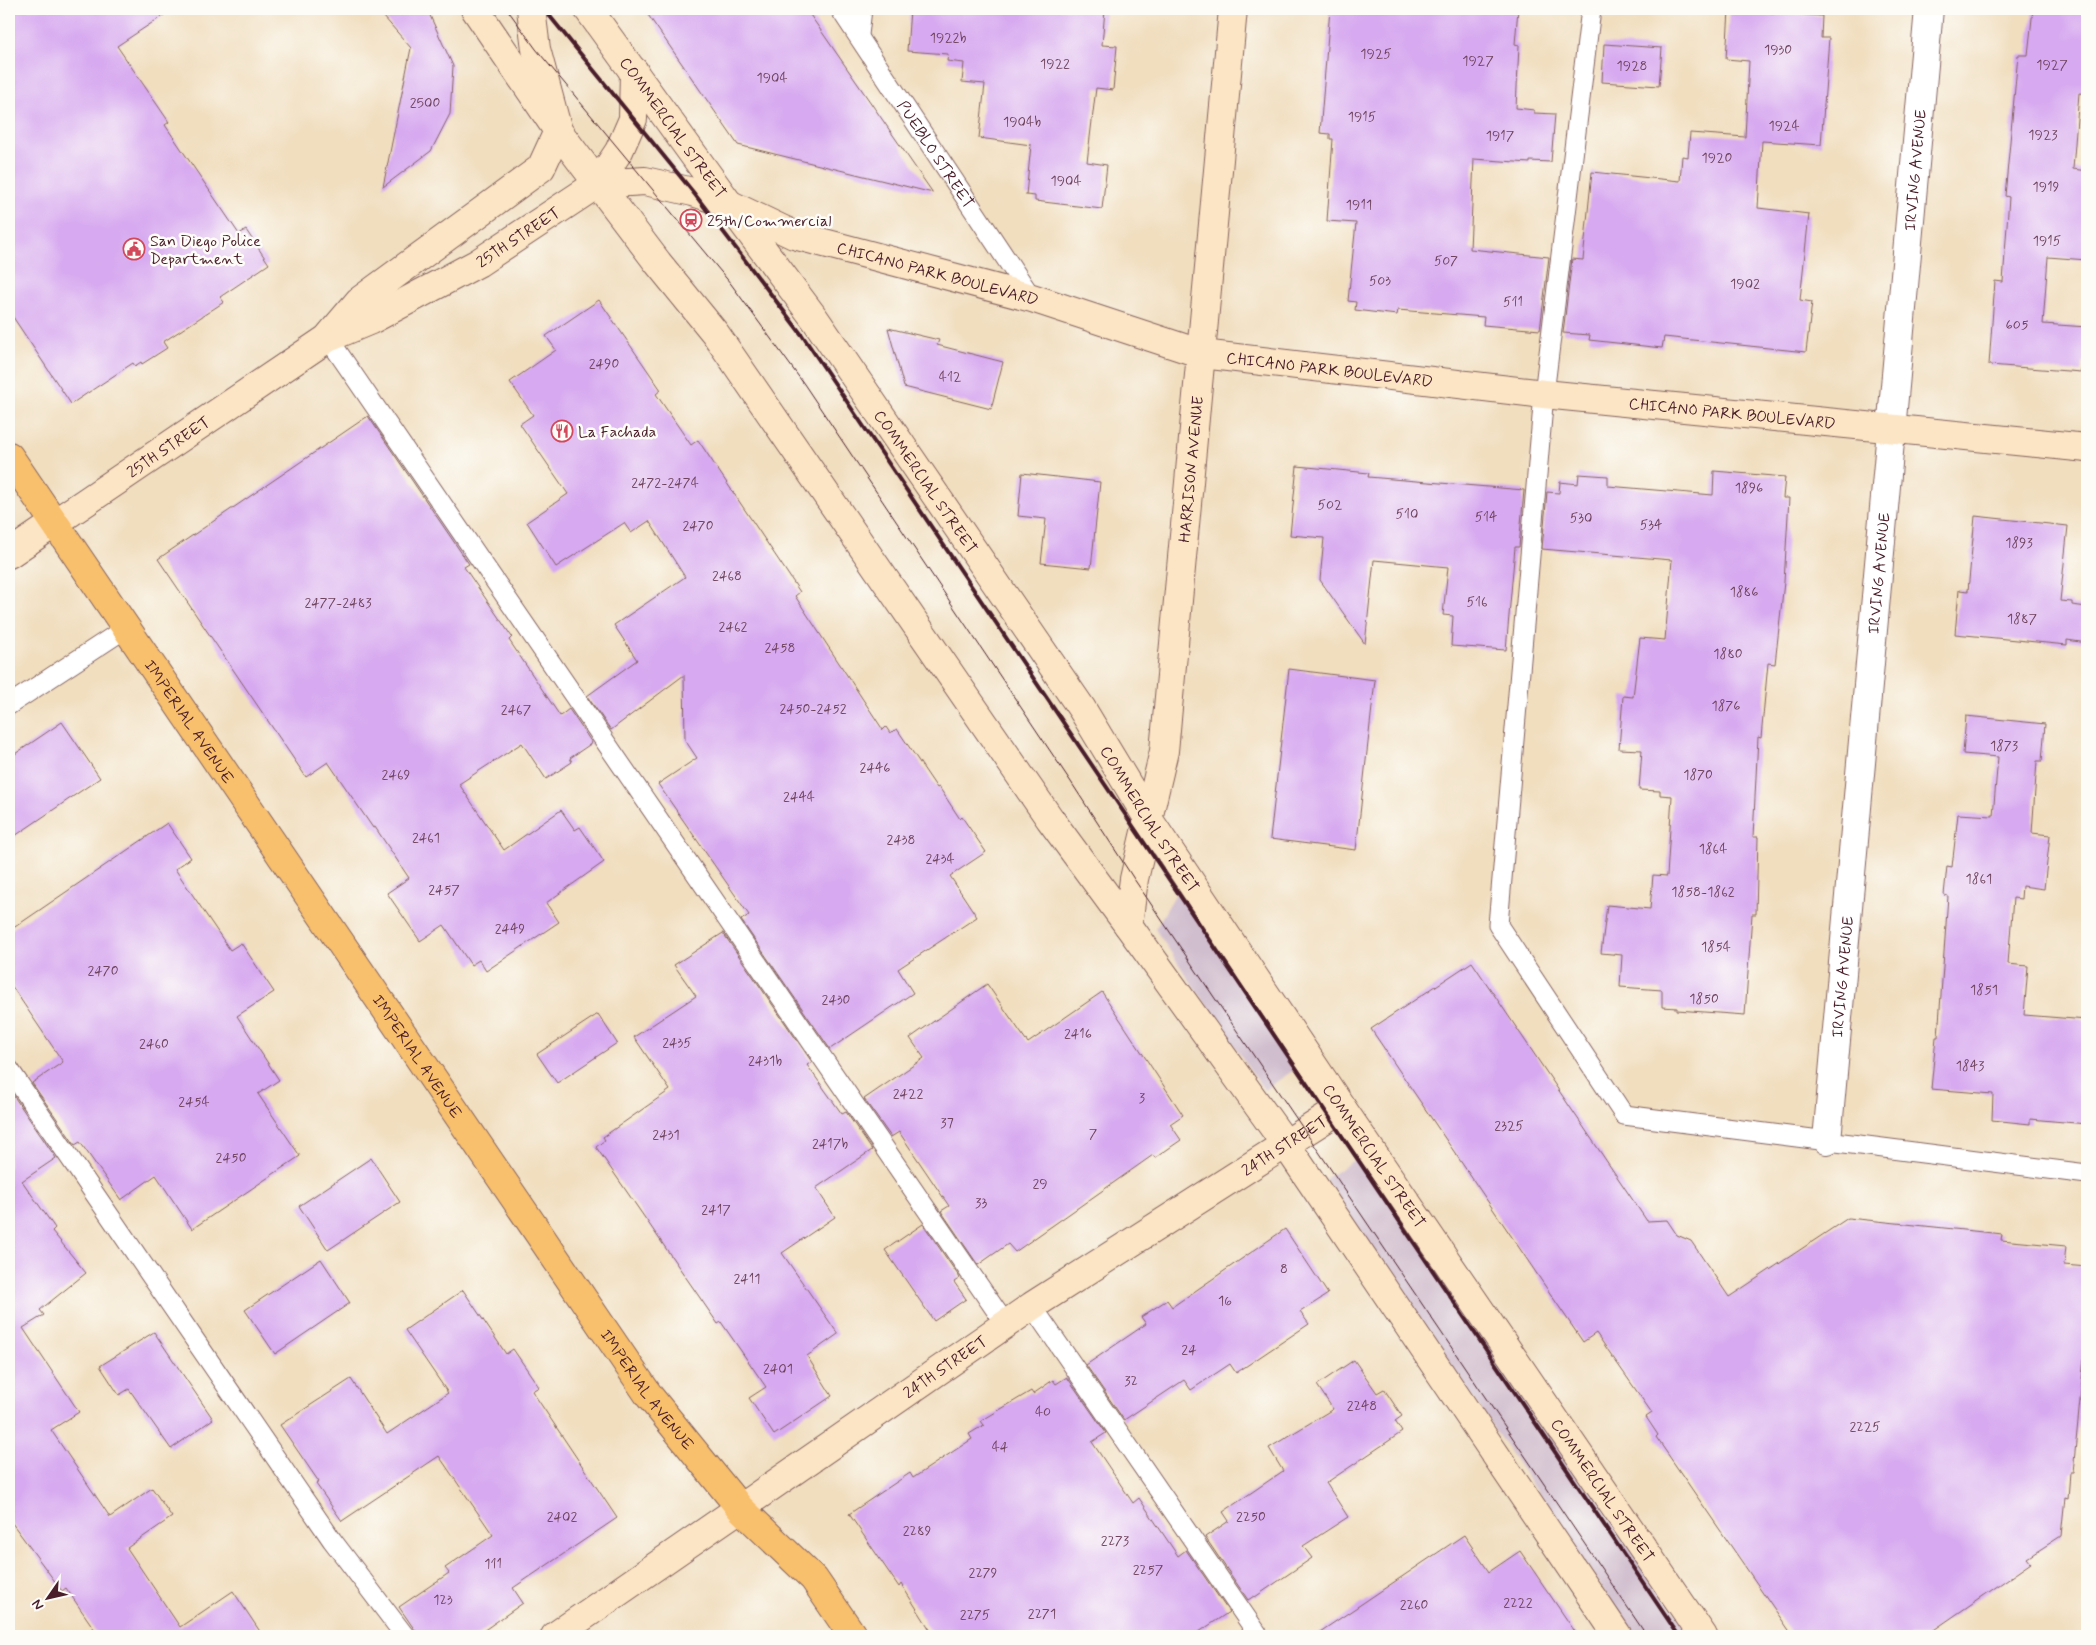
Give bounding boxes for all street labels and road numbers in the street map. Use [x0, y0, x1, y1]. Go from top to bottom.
street label: COMMERCIAL STREET [614, 53, 731, 203]
street label: PUEBLO STREET [892, 97, 978, 213]
street label: IRVING AVENUE [1900, 108, 1932, 232]
street label: 25TH STREET [473, 202, 565, 273]
street label: CHICANO PARK BOULEVARD [834, 238, 1041, 311]
street label: CHICANO PARK BOULEVARD [1225, 348, 1434, 393]
street label: CHICANO PARK BOULEVARD [1628, 393, 1837, 435]
street label: HARRISON AVENUE [1174, 395, 1209, 543]
street label: COMMERCIAL STREET [868, 406, 982, 558]
street label: 25TH STREET [123, 412, 215, 483]
street label: IRVING AVENUE [1864, 512, 1896, 635]
street label: IMPERIAL AVENUE [139, 656, 238, 788]
street label: COMMERCIAL STREET [1095, 742, 1203, 897]
street label: IRVING AVENUE [1827, 915, 1859, 1038]
street label: IMPERIAL AVENUE [367, 991, 466, 1123]
street label: COMMERCIAL STREET [1317, 1080, 1430, 1233]
street label: 24TH STREET [1238, 1111, 1332, 1181]
street label: IMPERIAL AVENUE [595, 1325, 698, 1455]
street label: 24TH STREET [900, 1331, 992, 1404]
street label: COMMERCIAL STREET [1545, 1415, 1659, 1567]

